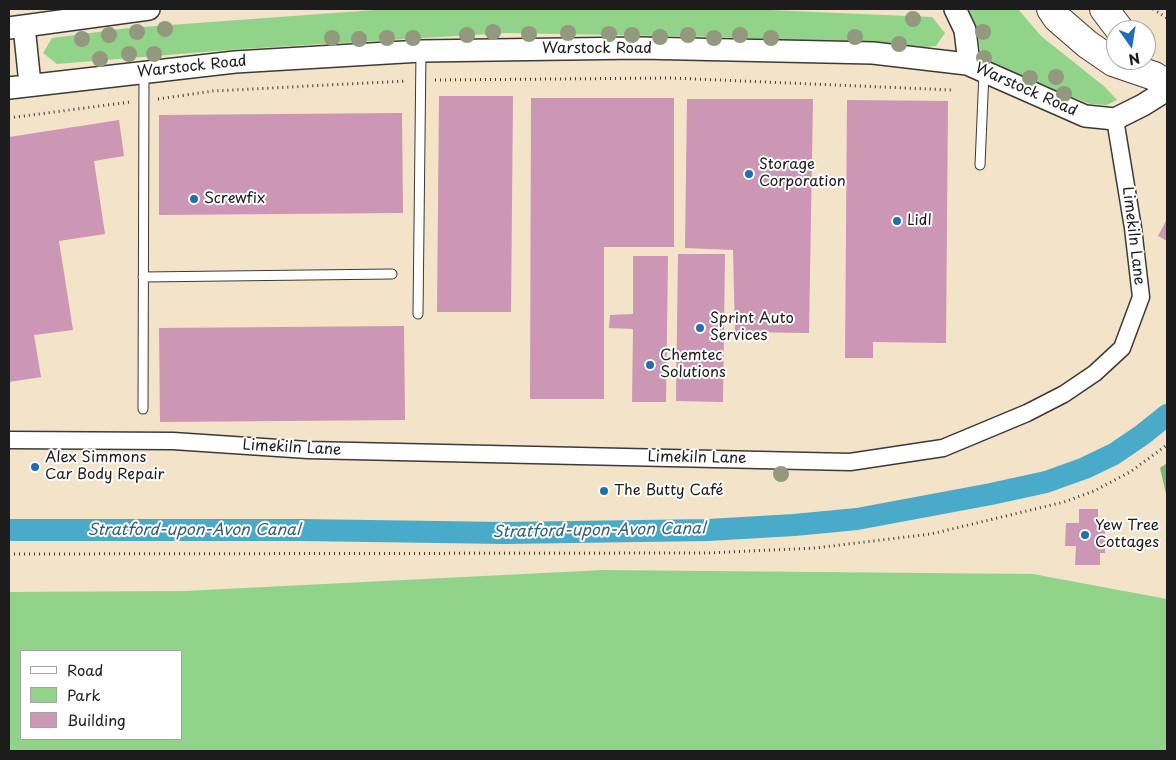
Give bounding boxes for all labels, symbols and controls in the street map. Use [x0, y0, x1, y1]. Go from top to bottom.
north arrow [1106, 20, 1156, 70]
street label: Warstock Road [542, 40, 652, 58]
text: N [1126, 48, 1142, 71]
street label: Warstock Road [136, 52, 248, 82]
street label: Warstock Road [972, 59, 1080, 121]
place label: Storage Corporation [759, 156, 846, 191]
marker: Storage Corporation [743, 168, 755, 180]
street label: Limekiln Lane [1118, 186, 1148, 286]
place label: Screwfix [204, 190, 265, 208]
marker: Screwfix [188, 193, 200, 205]
place label: Lidl [907, 212, 932, 230]
marker: Lidl [891, 215, 903, 227]
place label: Sprint Auto Services [710, 310, 794, 345]
marker: Sprint Auto Services [694, 322, 706, 334]
place label: Chemtec Solutions [660, 347, 726, 382]
marker: Chemtec Solutions [644, 359, 656, 371]
street label: Limekiln Lane [242, 436, 342, 460]
street label: Limekiln Lane [647, 448, 747, 468]
place label: Alex Simmons Car Body Repair [45, 449, 164, 484]
marker: Alex Simmons Car Body Repair [29, 461, 41, 473]
place label: The Butty Café [614, 482, 724, 500]
marker: The Butty Café [598, 485, 610, 497]
place label: Yew Tree Cottages [1095, 517, 1159, 552]
water label: Stratford-upon-Avon Canal [492, 520, 706, 542]
water label: Stratford-upon-Avon Canal [87, 521, 301, 541]
marker: Yew Tree Cottages [1079, 529, 1091, 541]
legend [20, 650, 182, 740]
text: Road [67, 658, 103, 681]
text: Park [67, 683, 101, 706]
text: Building [67, 708, 126, 731]

